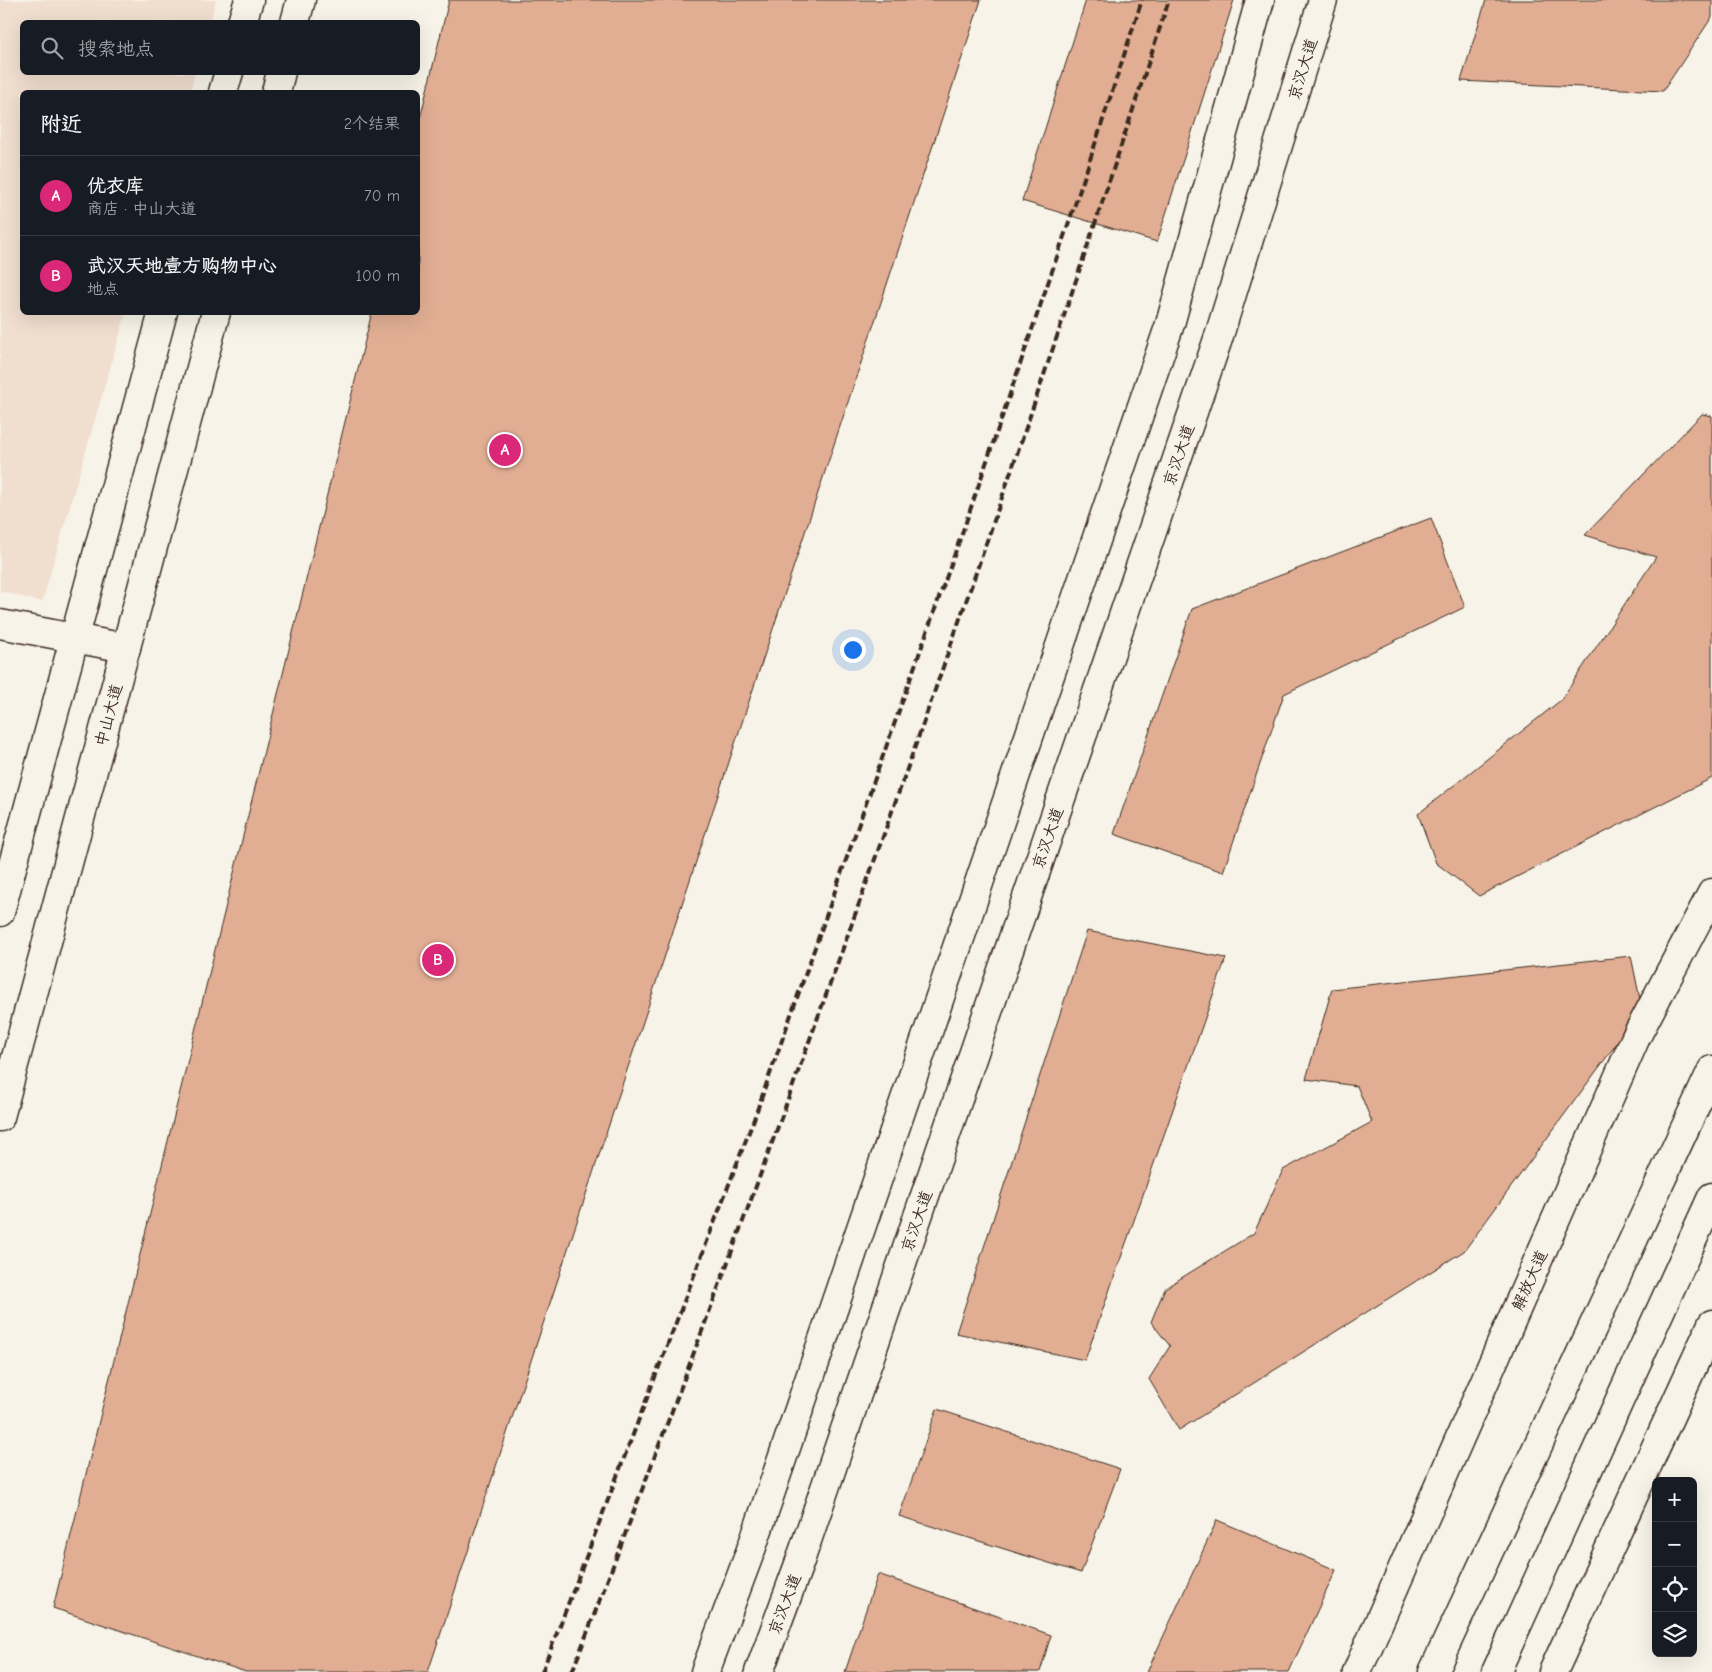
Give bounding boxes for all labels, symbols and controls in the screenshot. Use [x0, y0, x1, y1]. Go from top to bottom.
search box [20, 20, 420, 75]
icon: search [38, 34, 66, 62]
street label: 京汉大道 [1285, 36, 1321, 103]
text: 搜索地点 [78, 38, 154, 60]
text: 附近 [40, 112, 82, 136]
text: 2个结果 [344, 115, 400, 133]
text: 优衣库 [87, 175, 144, 197]
text: A [52, 187, 60, 205]
text: 70 m [364, 187, 400, 205]
text: 商店 · 中山大道 [87, 200, 197, 218]
text: 武汉天地壹方购物中心 [87, 255, 277, 277]
text: B [51, 267, 61, 285]
text: 100 m [356, 267, 400, 285]
text: 地点 [87, 280, 119, 298]
street label: 京汉大道 [1160, 422, 1198, 489]
pin: A [489, 431, 521, 469]
your location [840, 637, 866, 663]
street label: 中山大道 [92, 682, 126, 749]
street label: 京汉大道 [1029, 805, 1067, 872]
pin: B [422, 941, 454, 979]
street label: 京汉大道 [898, 1188, 936, 1255]
street label: 解放大道 [1509, 1248, 1551, 1313]
map controls [1652, 1477, 1697, 1657]
button: + [1652, 1477, 1697, 1522]
button: − [1652, 1522, 1697, 1567]
button: locate [1652, 1567, 1697, 1612]
street label: 京汉大道 [765, 1571, 805, 1637]
button: layers [1652, 1612, 1697, 1657]

